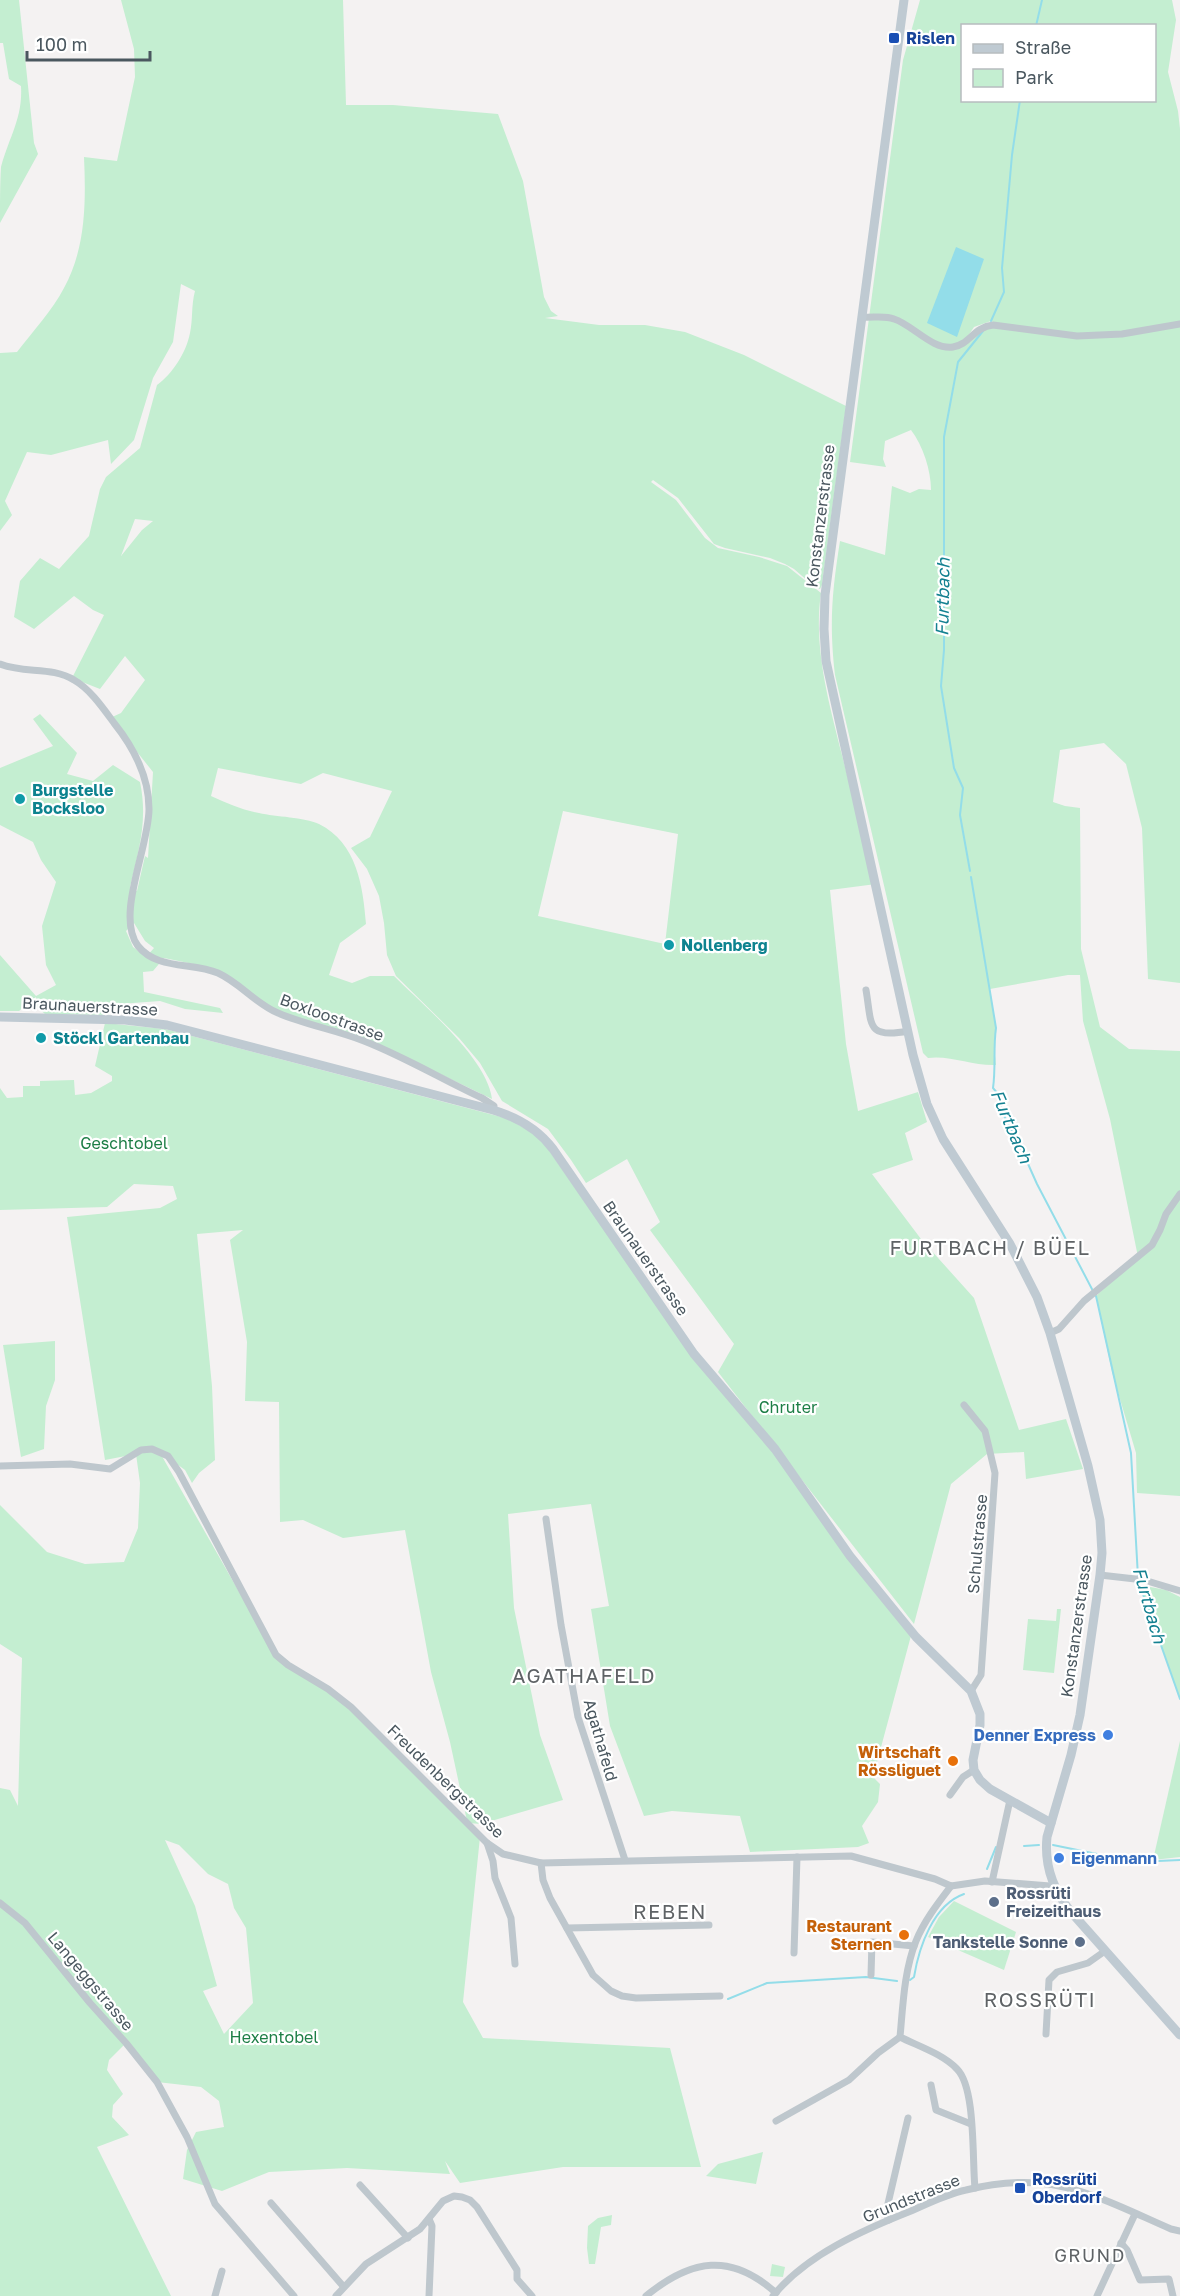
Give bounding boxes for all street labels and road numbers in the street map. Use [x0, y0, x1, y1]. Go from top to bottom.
street label: Konstanzerstrasse [801, 443, 839, 589]
street label: Boxloostrasse [277, 989, 387, 1045]
street label: Braunauerstrasse [22, 992, 158, 1020]
street label: Braunauerstrasse [599, 1197, 693, 1319]
street label: Schulstrasse [963, 1493, 991, 1595]
street label: Konstanzerstrasse [1056, 1553, 1096, 1699]
street label: Agathafeld [580, 1697, 622, 1783]
street label: Freudenbergstrasse [383, 1720, 509, 1842]
street label: Langeggstrasse [44, 1927, 138, 2035]
street label: Grundstrasse [859, 2169, 963, 2227]

